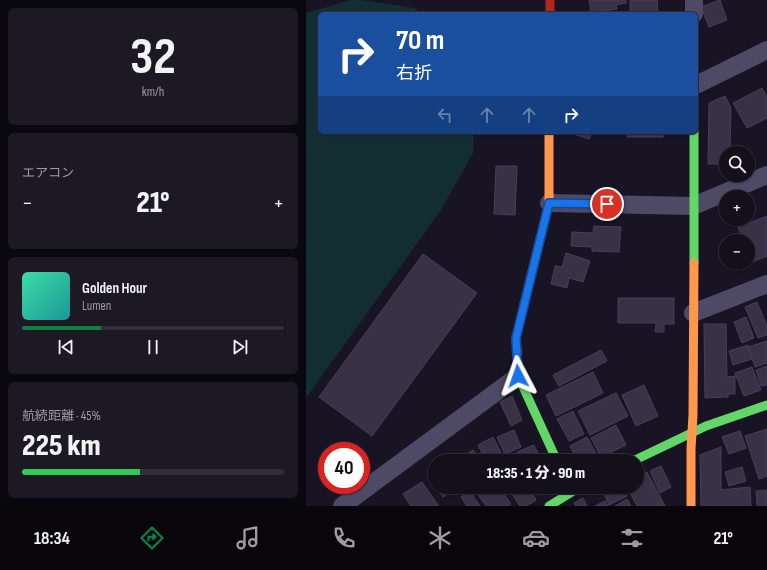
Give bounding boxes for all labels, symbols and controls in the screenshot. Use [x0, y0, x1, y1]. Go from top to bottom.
text: 70 m [396, 24, 444, 57]
text: 32 [130, 26, 176, 89]
icon: right [330, 28, 382, 80]
text: 右折 [396, 63, 432, 84]
text: km/h [142, 84, 164, 100]
icon: left [434, 104, 456, 126]
icon: ahead [476, 104, 498, 126]
icon: ahead [518, 104, 540, 126]
icon: right [560, 104, 582, 126]
map controls [719, 146, 755, 270]
button: search [719, 146, 755, 182]
text: エアコン [22, 165, 74, 181]
text: 21° [136, 185, 170, 221]
pin [590, 187, 624, 221]
text: − [22, 190, 33, 217]
text: + [273, 190, 284, 217]
button: + [719, 190, 755, 226]
icon: arrive [596, 193, 618, 215]
button: − [719, 234, 755, 270]
text: Golden Hour [82, 279, 147, 298]
text: Lumen [82, 298, 111, 314]
icon: previous [55, 336, 77, 358]
icon: pause [142, 336, 164, 358]
icon: next [229, 336, 251, 358]
position arrow [497, 355, 539, 397]
text: 航続距離 · 45% [22, 408, 101, 424]
text: 225 km [22, 428, 101, 464]
speed limit sign: 40 [318, 442, 370, 494]
text: 18:35 · 1 分 · 90 m [487, 464, 585, 483]
icon: directions [138, 524, 166, 552]
icon: music [234, 524, 262, 552]
icon: phone [330, 524, 358, 552]
icon: climate [426, 524, 454, 552]
icon: car [522, 524, 550, 552]
icon: filters [618, 524, 646, 552]
text: 18:34 [34, 528, 70, 549]
text: 21° [713, 528, 733, 549]

